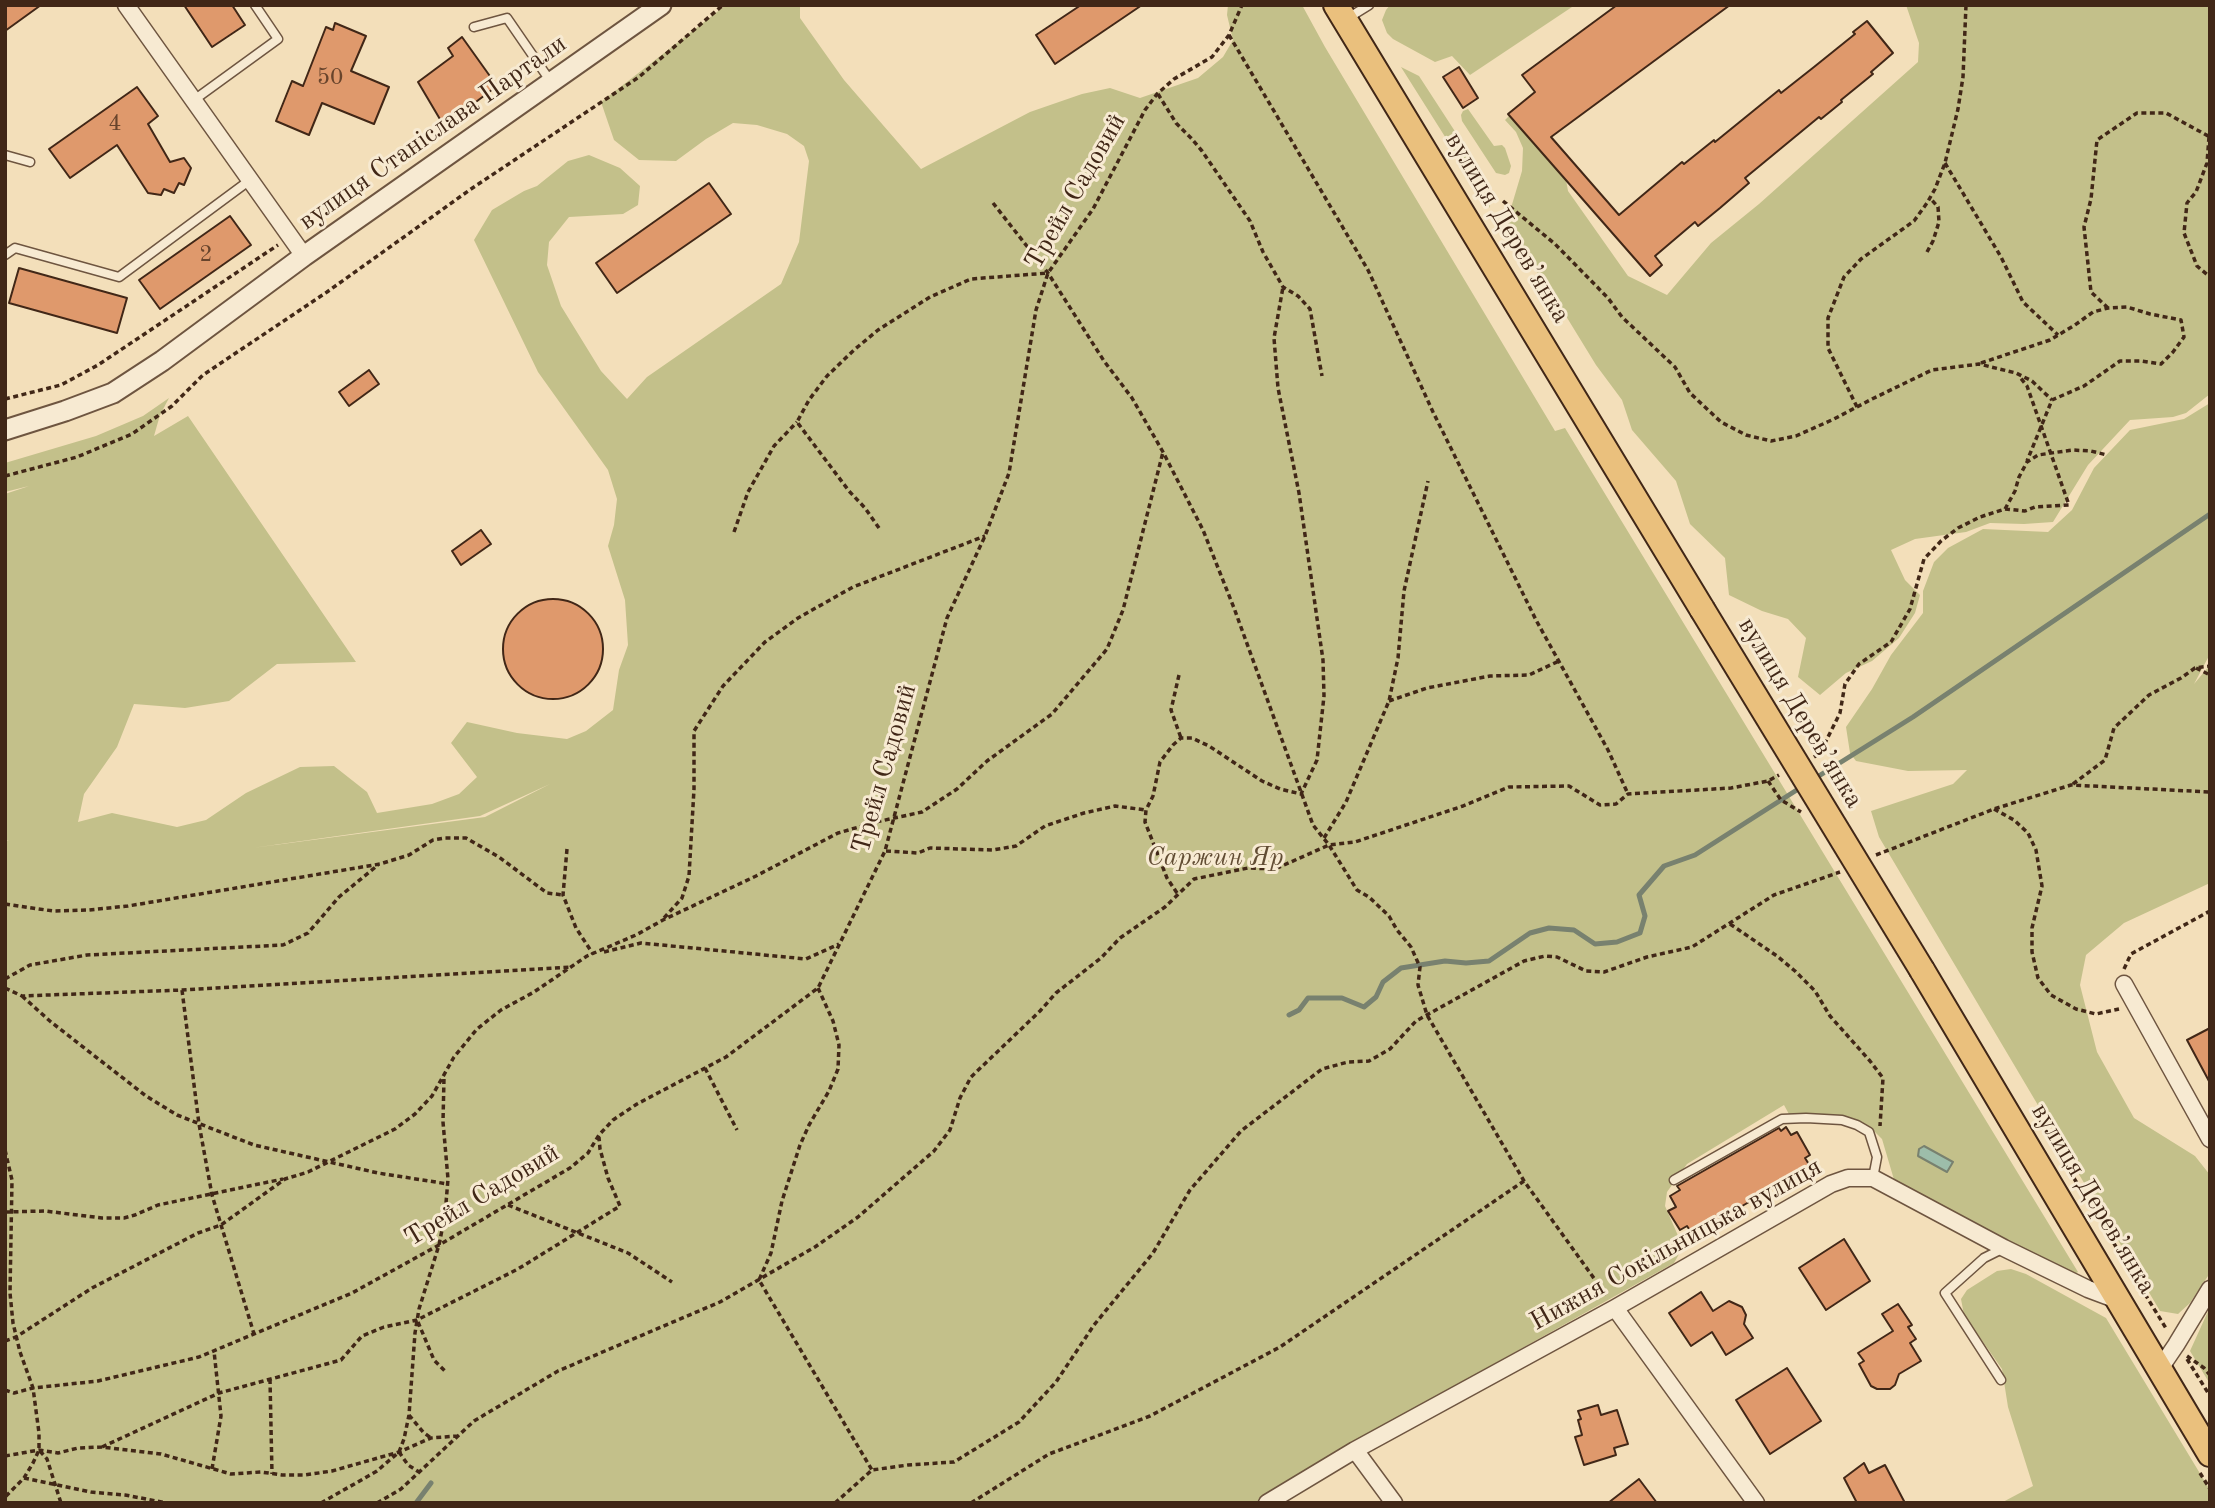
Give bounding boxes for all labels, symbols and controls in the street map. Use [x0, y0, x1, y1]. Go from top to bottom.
street label: вулиця Станіслава Партали [293, 29, 573, 237]
house number: 50 [317, 64, 343, 92]
street label: Трейл Садовий [1019, 109, 1133, 275]
house number: 4 [108, 110, 122, 138]
street label: вулиця Дерев’янка [1438, 127, 1576, 329]
house number: 2 [199, 241, 213, 269]
street label: вулиця Дерев’янка [1731, 612, 1869, 814]
street label: Трейл Садовий [846, 681, 924, 857]
park label: Саржин Яр [1146, 842, 1284, 874]
street label: вулиця Дерев’янка [2024, 1098, 2162, 1300]
street label: Трейл Садовий [399, 1138, 565, 1254]
street label: Нижня Сокільницька вулиця [1525, 1152, 1827, 1338]

